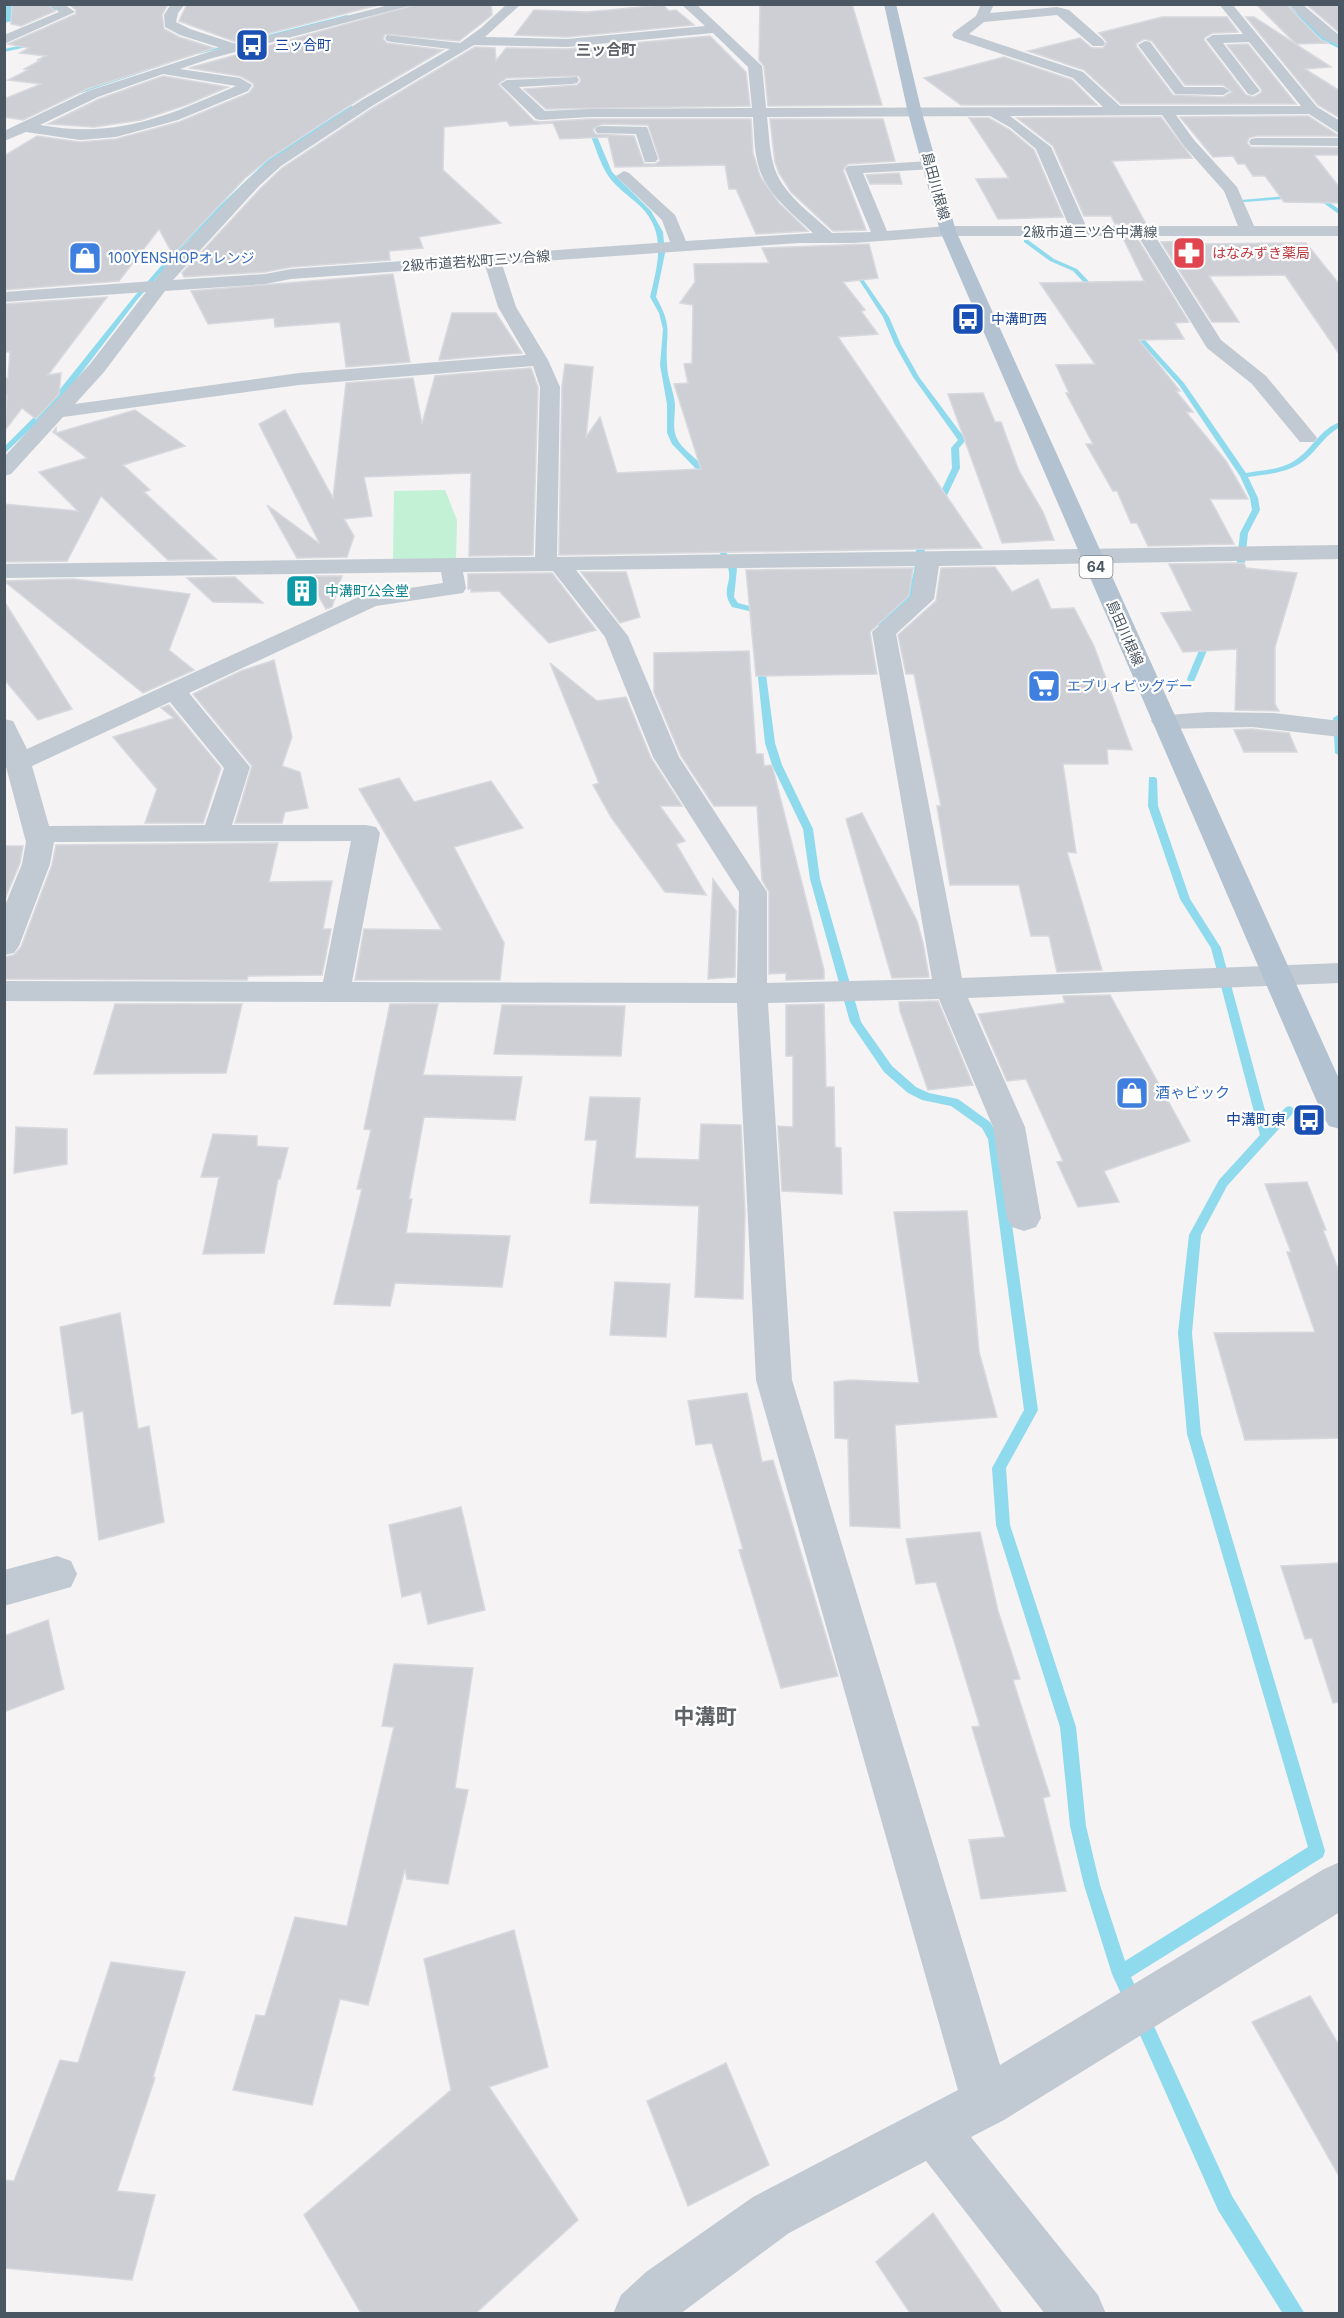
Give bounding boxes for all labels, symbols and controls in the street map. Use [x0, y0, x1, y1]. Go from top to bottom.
bus stop icon: 三ッ合町 [234, 27, 270, 63]
place label: 三ッ合町 [275, 36, 331, 53]
district label: 三ッ合町 [576, 40, 636, 59]
street label: 島田川根線 [919, 150, 954, 222]
street label: 2級市道三ツ合中溝線 [1023, 223, 1157, 240]
pharmacy icon: はなみずき薬局 [1171, 235, 1207, 271]
shop icon: 100YENSHOPオレンジ [67, 240, 103, 276]
place label: はなみずき薬局 [1212, 244, 1310, 261]
street label: 2級市道若松町三ツ合線 [401, 247, 551, 274]
place label: 100YENSHOPオレンジ [108, 249, 254, 266]
bus stop icon: 中溝町西 [950, 301, 986, 337]
place label: 中溝町西 [991, 310, 1047, 327]
road number: 64 [1080, 556, 1112, 578]
building icon: 中溝町公会堂 [284, 573, 320, 609]
place label: 中溝町公会堂 [325, 582, 409, 599]
street label: 島田川根線 [1103, 597, 1147, 668]
supermarket icon: エブリィビッグデー [1026, 668, 1062, 704]
place label: エブリィビッグデー [1067, 677, 1193, 694]
shop icon: 酒ゃビック [1114, 1075, 1150, 1111]
place label: 酒ゃビック [1155, 1083, 1230, 1102]
bus stop icon: 中溝町東 [1291, 1102, 1327, 1138]
place label: 中溝町東 [1226, 1110, 1286, 1129]
district label: 中溝町 [674, 1704, 737, 1729]

